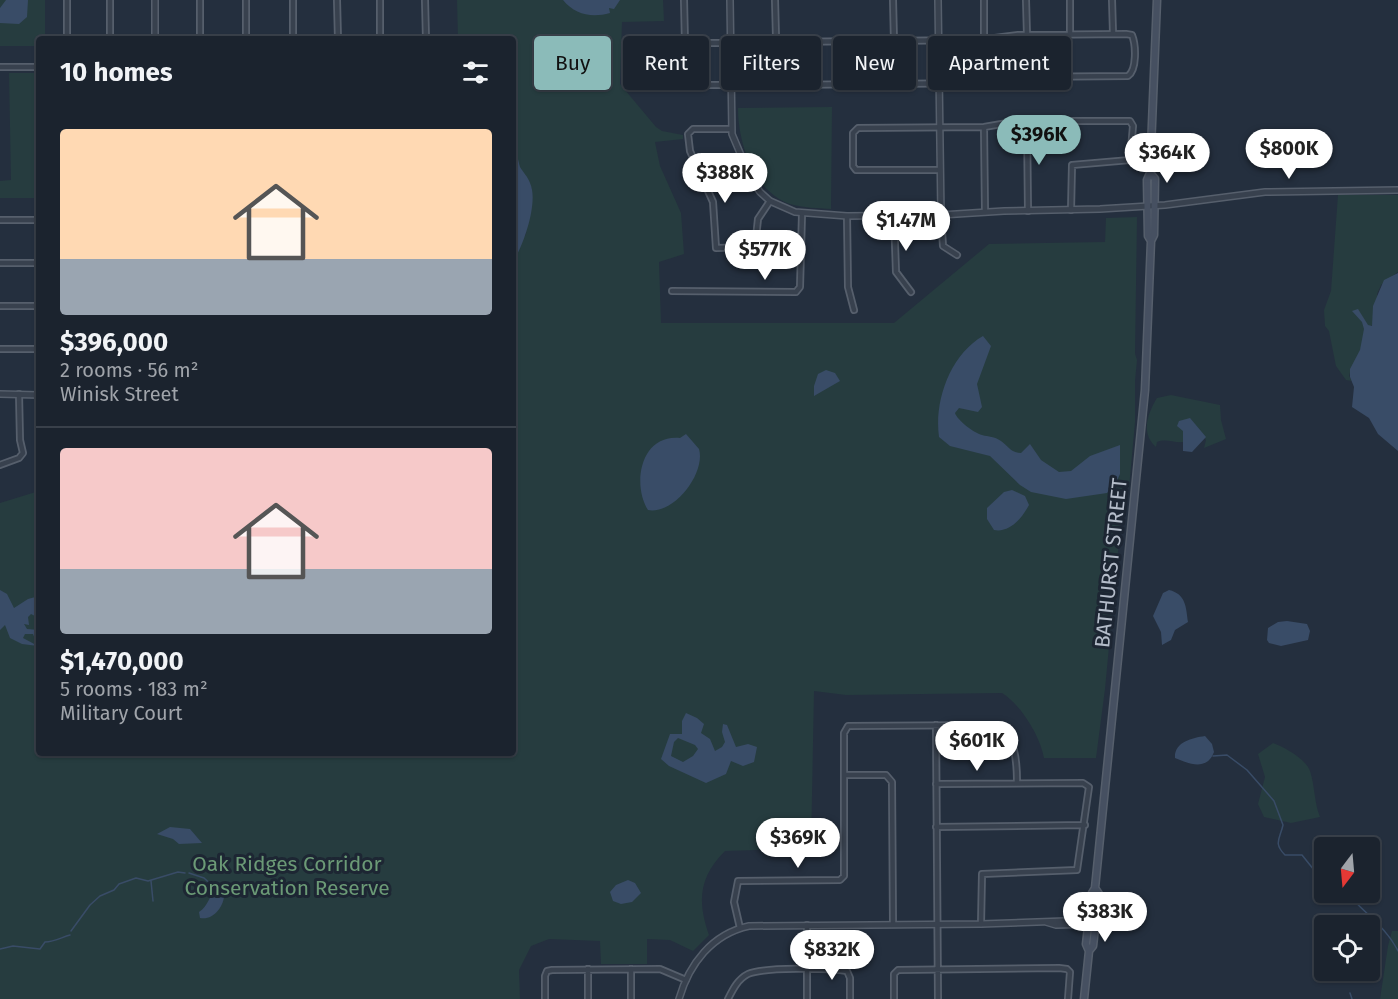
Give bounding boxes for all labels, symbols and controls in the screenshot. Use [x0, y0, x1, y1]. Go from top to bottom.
chip: Buy [534, 36, 611, 90]
chip: Rent [623, 36, 709, 90]
chip: Filters [721, 36, 821, 90]
chip: New [833, 36, 916, 90]
chip: Apartment [928, 36, 1071, 90]
icon: filters [459, 56, 492, 89]
text: 10 homes [60, 57, 173, 88]
pin: $396K [997, 115, 1081, 166]
text: $396K [1011, 122, 1067, 146]
pin: $800K [1247, 129, 1331, 180]
pin: $364K [1125, 133, 1209, 184]
text: $800K [1260, 136, 1318, 160]
text: $364K [1139, 140, 1195, 164]
pin: $388K [683, 153, 767, 204]
text: $388K [696, 160, 754, 184]
icon: home [222, 168, 330, 276]
pin: $1.47M [857, 201, 955, 252]
text: $1.47M [876, 208, 936, 232]
pin: $577K [723, 230, 807, 281]
text: $577K [739, 237, 791, 261]
text: $396,000 [60, 327, 168, 358]
text: 2 rooms · 56 m² [60, 358, 199, 382]
text: Winisk Street [60, 382, 179, 406]
street label: BATHURST STREET [1089, 477, 1133, 649]
icon: home [222, 487, 330, 595]
text: $1,470,000 [60, 646, 184, 677]
text: 5 rooms · 183 m² [60, 677, 208, 701]
text: Military Court [60, 701, 183, 725]
pin: $601K [935, 721, 1019, 772]
text: $601K [949, 728, 1005, 752]
pin: $369K [756, 818, 840, 869]
text: $369K [770, 825, 826, 849]
north arrow [1314, 837, 1380, 903]
map controls [1314, 837, 1380, 981]
park label: Oak Ridges Corridor Conservation Reserve [184, 851, 390, 901]
pin: $383K [1063, 892, 1147, 943]
text: $383K [1077, 899, 1133, 923]
button: locate [1314, 915, 1380, 981]
pin: $832K [790, 930, 874, 981]
text: $832K [804, 937, 860, 961]

